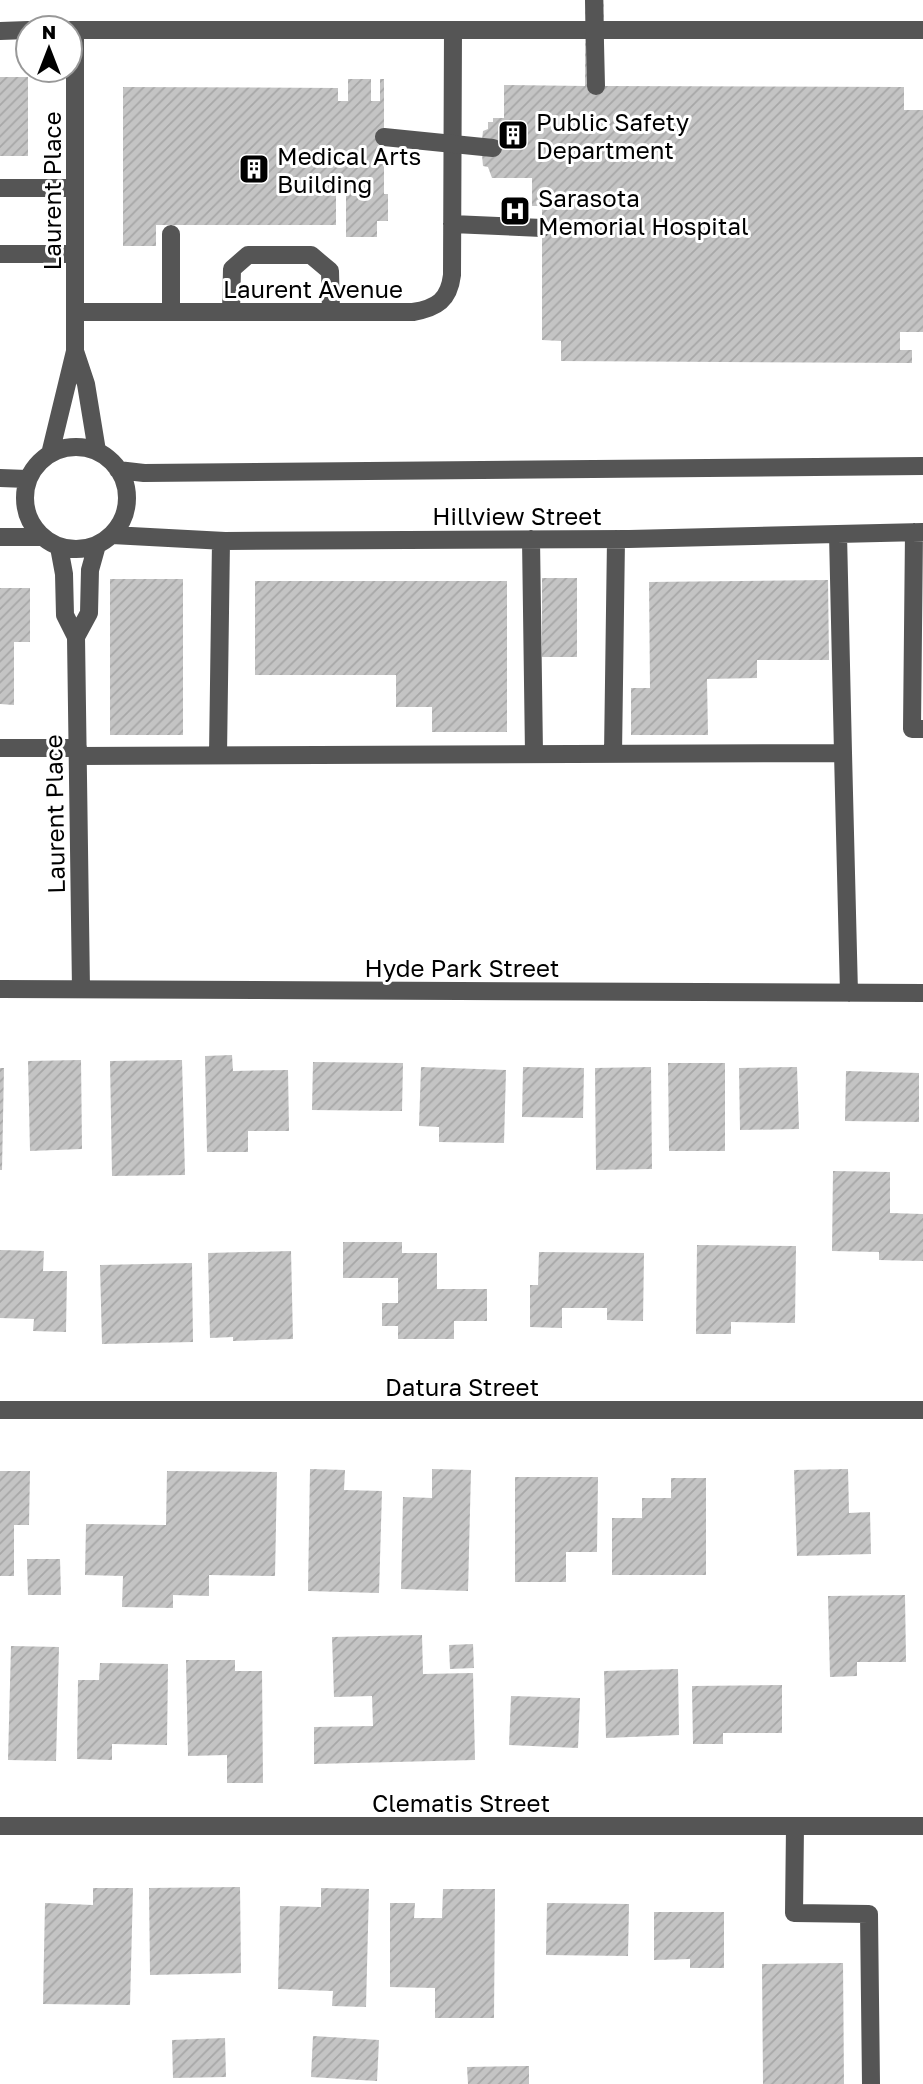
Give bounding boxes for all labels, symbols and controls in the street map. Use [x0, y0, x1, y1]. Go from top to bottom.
north arrow [14, 14, 84, 84]
text: N [42, 20, 56, 43]
place label: Public Safety Department [536, 107, 689, 164]
street label: Laurent Place [37, 111, 66, 271]
building icon: Public Safety Department [496, 118, 530, 152]
place label: Medical Arts Building [277, 141, 421, 198]
building icon: Medical Arts Building [237, 152, 271, 186]
place label: Sarasota Memorial Hospital [538, 183, 749, 240]
hospital icon: Sarasota Memorial Hospital [498, 194, 532, 228]
street label: Laurent Avenue [223, 274, 403, 303]
street label: Hillview Street [432, 501, 602, 530]
street label: Laurent Place [38, 734, 70, 894]
street label: Hyde Park Street [365, 953, 559, 982]
street label: Datura Street [385, 1372, 539, 1401]
street label: Clematis Street [372, 1788, 550, 1817]

